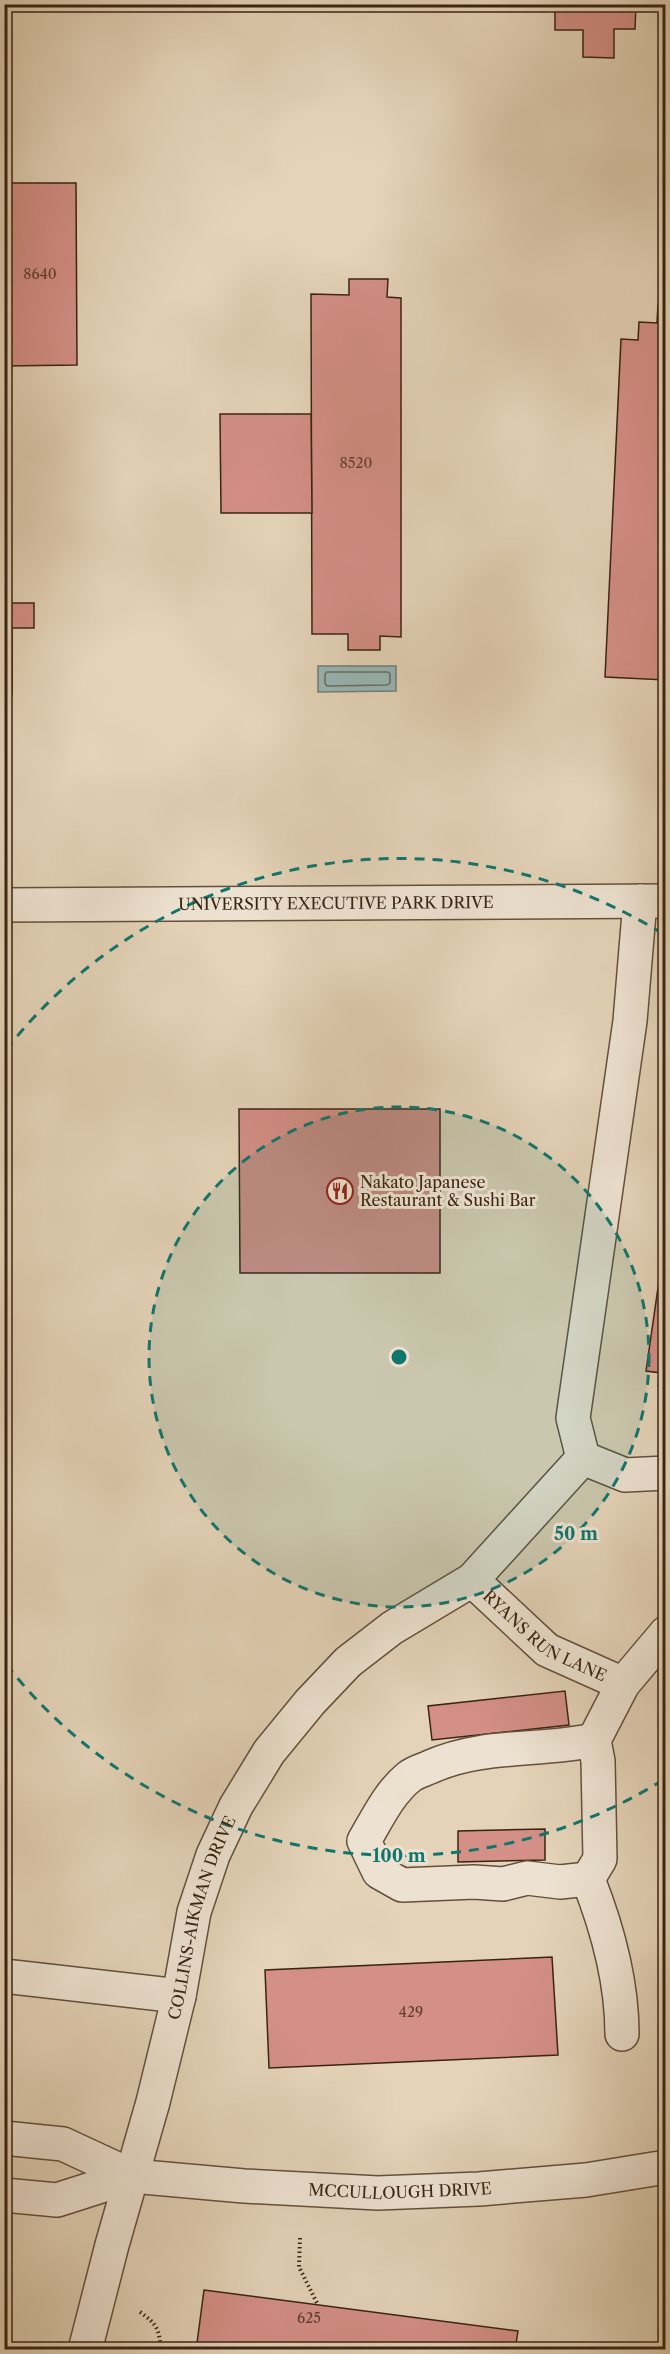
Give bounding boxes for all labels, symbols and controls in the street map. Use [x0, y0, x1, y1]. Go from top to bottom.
house number: 8640 [23, 265, 57, 283]
house number: 8520 [340, 454, 373, 472]
street label: UNIVERSITY EXECUTIVE PARK DRIVE [178, 892, 494, 914]
place label: Nakato Japanese Restaurant & Sushi Bar [360, 1172, 536, 1210]
restaurant icon: Nakato Japanese Restaurant & Sushi Bar [325, 1176, 355, 1206]
centre of rings [389, 1347, 409, 1367]
text: 50 m [554, 1523, 598, 1545]
street label: RYANS RUN LANE [479, 1586, 610, 1685]
street label: COLLINS-AIKMAN DRIVE [164, 1813, 240, 2022]
text: 100 m [372, 1845, 426, 1867]
house number: 429 [399, 2003, 423, 2021]
street label: MCCULLOUGH DRIVE [308, 2178, 492, 2203]
house number: 625 [297, 2309, 321, 2327]

